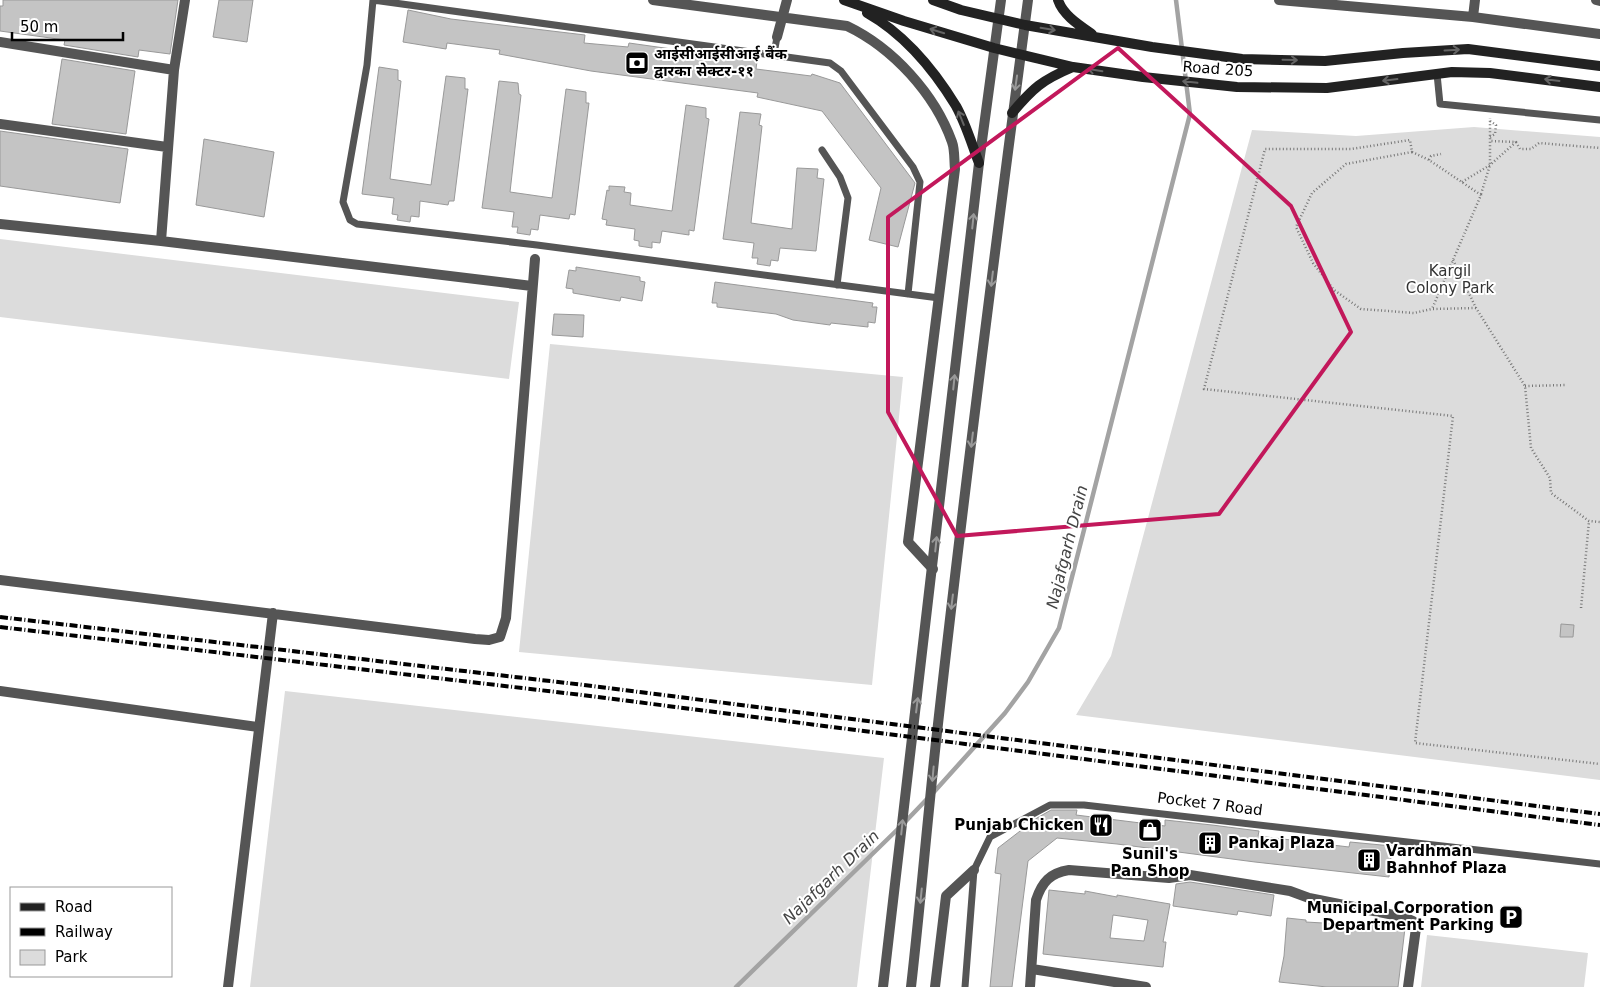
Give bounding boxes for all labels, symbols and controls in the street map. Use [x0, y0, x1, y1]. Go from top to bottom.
scale bar [12, 10, 124, 42]
text: 50 m [20, 18, 58, 36]
one-way arrow [1039, 24, 1055, 34]
one-way arrow [929, 26, 945, 36]
place label: आईसीआईसीआई बैंक द्वारका सेक्टर-११ [654, 45, 787, 80]
one-way arrow [1444, 46, 1460, 55]
bank icon: आईसीआईसीआई बैंक द्वारका सेक्टर-११ [624, 50, 650, 76]
one-way arrow [1282, 55, 1298, 65]
street label: Road 205 [1182, 58, 1254, 80]
one-way arrow [1087, 65, 1103, 75]
one-way arrow [1011, 75, 1021, 91]
one-way arrow [1383, 75, 1399, 85]
one-way arrow [1544, 75, 1560, 85]
one-way arrow [1182, 77, 1198, 87]
one-way arrow [955, 111, 965, 126]
one-way arrow [968, 213, 978, 229]
park label: Kargil Colony Park [1406, 262, 1495, 297]
one-way arrow [987, 271, 997, 287]
one-way arrow [949, 375, 959, 391]
one-way arrow [967, 432, 977, 448]
water label: Najafgarh Drain [1042, 483, 1092, 611]
one-way arrow [931, 536, 941, 552]
one-way arrow [947, 593, 957, 609]
one-way arrow [912, 698, 922, 714]
one-way arrow [928, 766, 938, 782]
street label: Pocket 7 Road [1156, 789, 1264, 819]
restaurant icon: Punjab Chicken [1088, 812, 1114, 838]
place label: Punjab Chicken [954, 816, 1084, 834]
shop icon: Sunil's Pan Shop [1137, 817, 1163, 843]
one-way arrow [897, 819, 907, 835]
water label: Najafgarh Drain [779, 826, 883, 928]
building icon: Pankaj Plaza [1197, 830, 1223, 856]
place label: Pankaj Plaza [1228, 834, 1335, 852]
place label: Vardhman Bahnhof Plaza [1386, 842, 1507, 877]
place label: Sunil's Pan Shop [1110, 845, 1190, 880]
building icon: Vardhman Bahnhof Plaza [1356, 847, 1382, 873]
legend [10, 887, 172, 977]
one-way arrow [916, 888, 926, 904]
text: Road [55, 898, 93, 916]
place label: Municipal Corporation Department Parking [1307, 899, 1494, 934]
parking icon: Municipal Corporation Department Parking [1498, 904, 1524, 930]
text: Railway [55, 923, 113, 941]
text: Park [55, 948, 88, 966]

